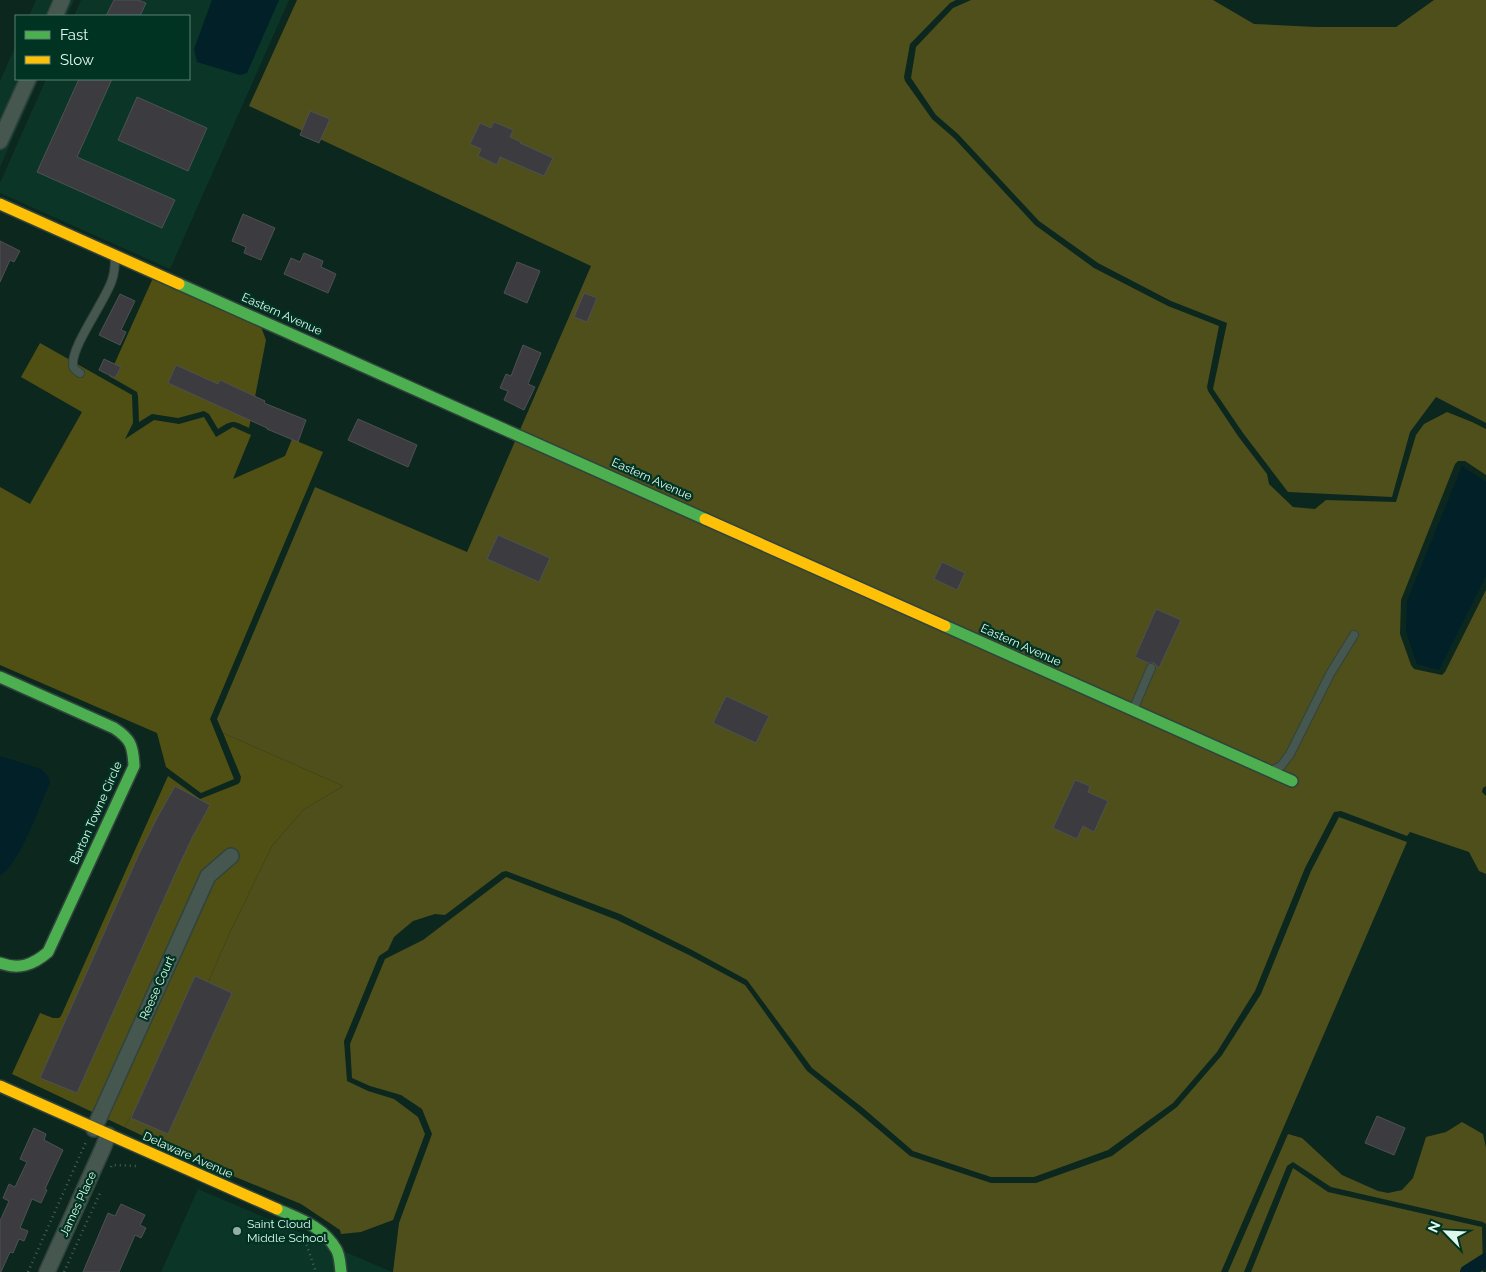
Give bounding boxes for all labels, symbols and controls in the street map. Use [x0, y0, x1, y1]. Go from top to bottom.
legend [15, 15, 190, 80]
text: Fast [60, 26, 88, 44]
text: Slow [60, 51, 94, 69]
street label: Eastern Avenue [240, 290, 324, 338]
street label: Eastern Avenue [610, 455, 694, 503]
street label: Eastern Avenue [979, 621, 1063, 669]
street label: Barton Towne Circle [67, 759, 125, 867]
street label: Reese Court [137, 954, 177, 1022]
street label: Delaware Avenue [141, 1129, 235, 1181]
street label: James Place [57, 1169, 99, 1239]
north arrow [1421, 1207, 1471, 1257]
place label: Saint Cloud Middle School [247, 1217, 328, 1245]
text: N [1425, 1219, 1444, 1235]
marker: Saint Cloud Middle School [231, 1225, 243, 1237]

